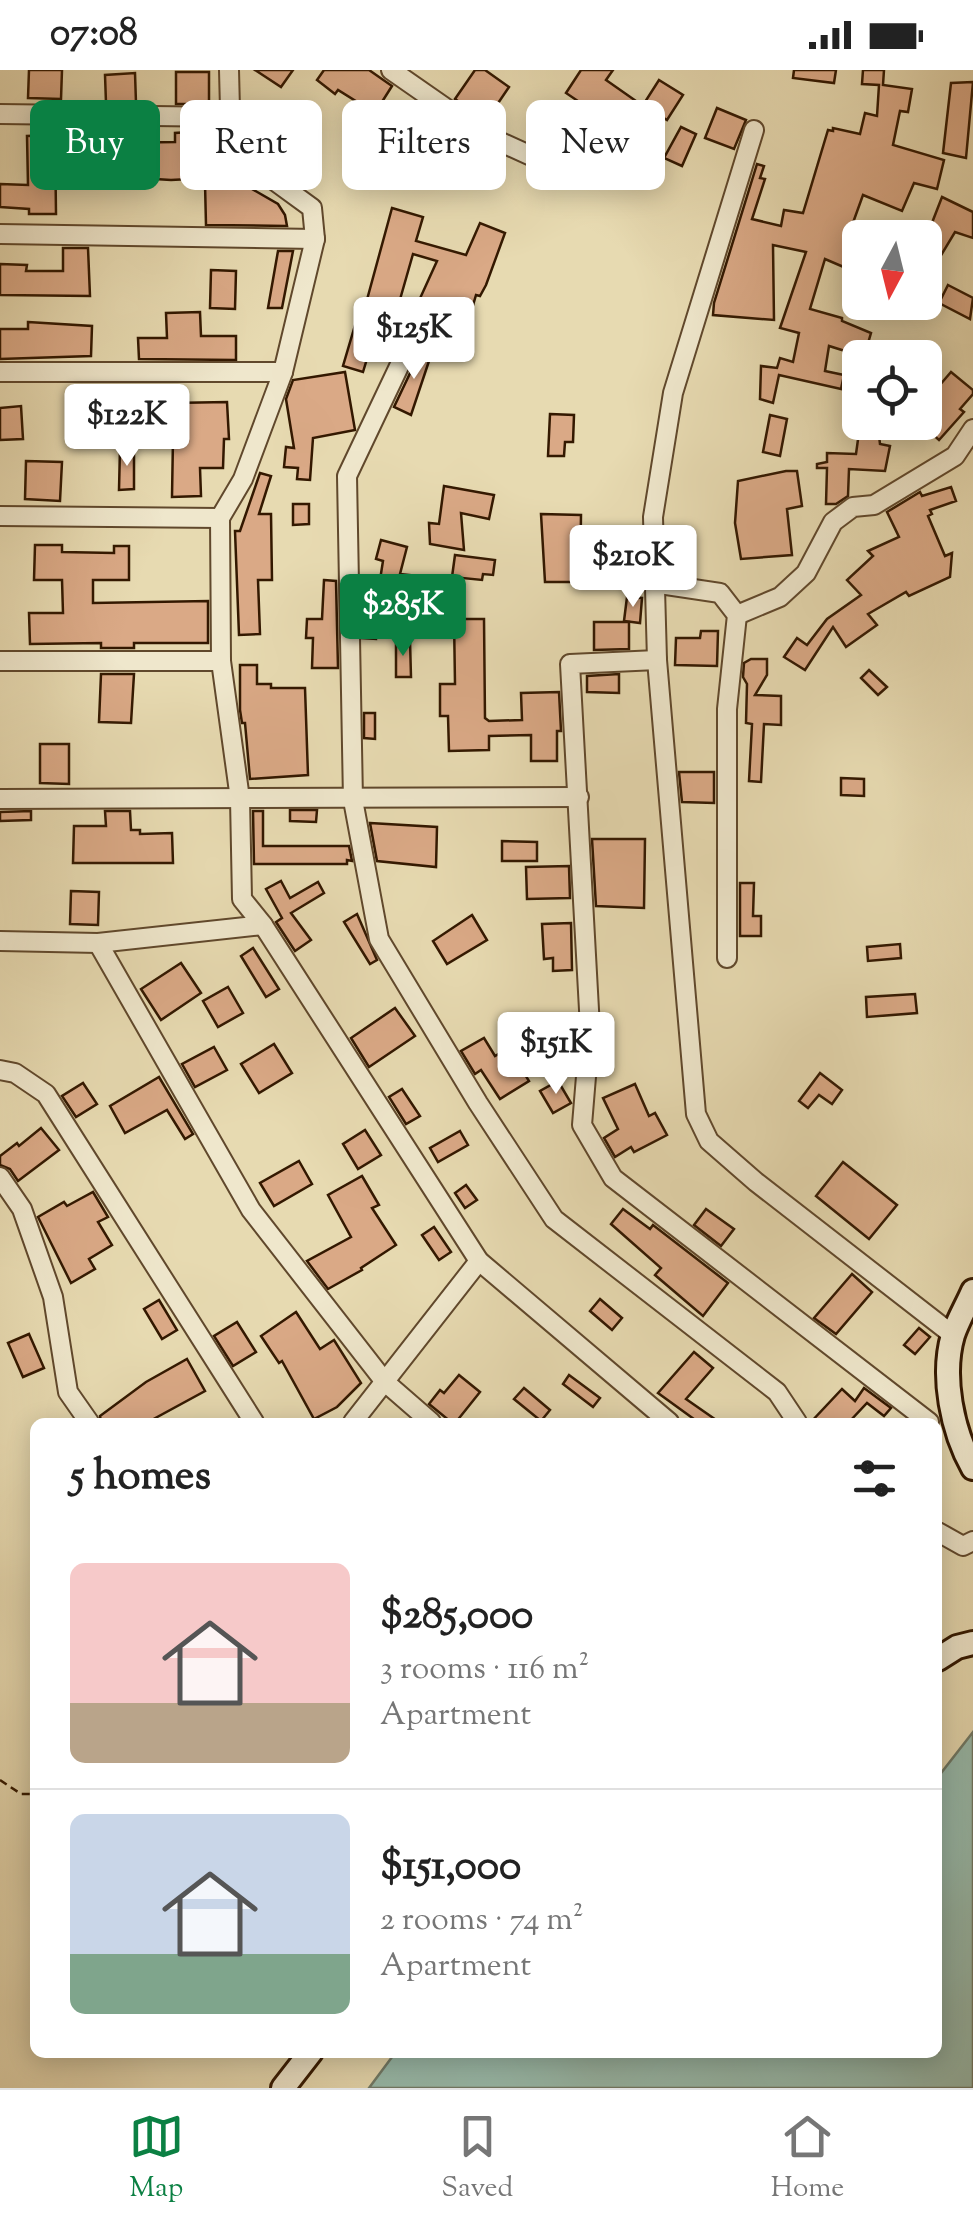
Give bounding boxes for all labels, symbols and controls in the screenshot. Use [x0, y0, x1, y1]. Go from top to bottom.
text: 07:08 [50, 8, 138, 62]
chip: Buy [30, 100, 160, 190]
chip: Rent [180, 100, 322, 190]
chip: Filters [342, 100, 506, 190]
chip: New [526, 100, 665, 190]
north arrow [842, 220, 942, 320]
map controls [842, 220, 942, 440]
pin: $125K [344, 297, 484, 382]
text: $125K [375, 306, 453, 352]
button: locate [842, 340, 942, 440]
pin: $122K [57, 384, 197, 469]
text: $122K [86, 393, 168, 439]
pin: $210K [563, 525, 703, 610]
text: $210K [592, 534, 674, 580]
pin: $285K [333, 574, 473, 659]
text: $285K [362, 583, 444, 629]
pin: $151K [486, 1012, 626, 1097]
text: $151K [520, 1021, 592, 1067]
text: 5 homes [70, 1448, 211, 1508]
icon: filters [847, 1451, 902, 1506]
text: $285,000 [380, 1587, 533, 1647]
icon: home [150, 1603, 270, 1723]
text: 3 rooms · 116 m² [380, 1647, 589, 1693]
text: Apartment [380, 1693, 531, 1739]
text: $151,000 [380, 1838, 521, 1898]
icon: home [150, 1854, 270, 1974]
text: 2 rooms · 74 m² [380, 1898, 584, 1944]
text: Apartment [380, 1944, 531, 1990]
tab: Map [129, 2109, 184, 2209]
tab: Saved [441, 2109, 513, 2209]
tab: Home [771, 2109, 844, 2209]

